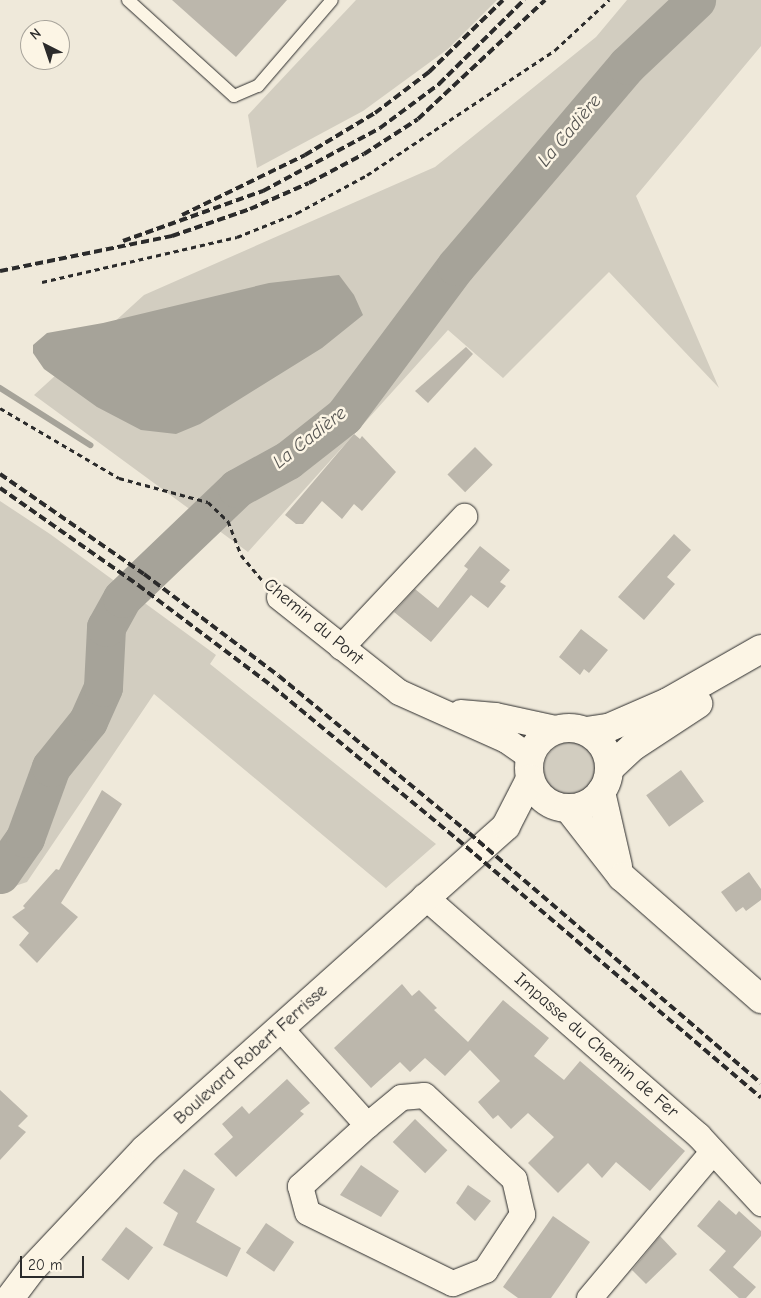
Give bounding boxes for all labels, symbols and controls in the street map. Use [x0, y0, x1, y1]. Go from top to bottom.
north arrow [20, 20, 70, 70]
text: N [26, 25, 45, 43]
water label: La Cadière [533, 90, 607, 172]
water label: La Cadière [269, 402, 351, 474]
street label: Chemin du Pont [259, 574, 367, 670]
street label: Impasse du Chemin de Fer [510, 969, 682, 1123]
street label: Boulevard Robert Ferrisse [170, 980, 332, 1130]
scale bar [22, 1246, 86, 1278]
text: 20 m [28, 1256, 62, 1274]

